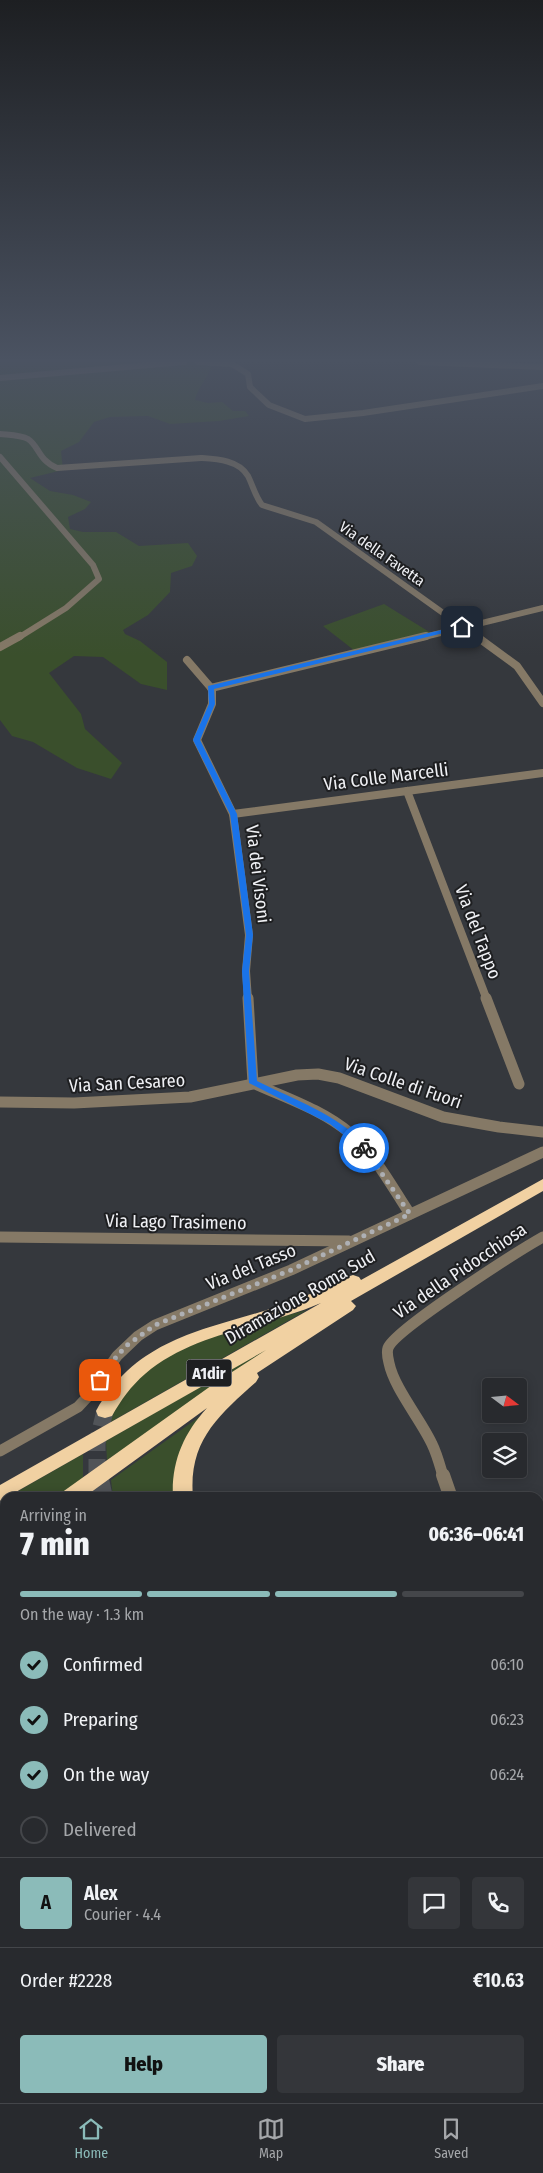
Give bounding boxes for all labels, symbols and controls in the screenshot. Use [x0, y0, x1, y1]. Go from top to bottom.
street label: Via della Favetta [336, 518, 428, 590]
pin [441, 606, 483, 648]
icon: home [448, 613, 476, 641]
street label: Via Colle Marcelli [323, 758, 449, 796]
street label: Via dei Visoni [241, 824, 275, 924]
street label: Via del Tappo [450, 882, 506, 982]
street label: Via Colle di Fuori [341, 1053, 465, 1113]
street label: Via San Cesareo [68, 1069, 186, 1097]
courier [339, 1123, 389, 1173]
icon: bike [350, 1134, 378, 1162]
street label: Via Lago Trasimeno [105, 1210, 247, 1234]
street label: Via della Pidocchiosa [389, 1218, 531, 1324]
street label: Via del Tasso [203, 1239, 299, 1295]
street label: Diramazione Roma Sud [221, 1245, 379, 1349]
pin [79, 1359, 121, 1401]
road number: A1dir [186, 1360, 232, 1386]
icon: bag [86, 1366, 114, 1394]
north arrow [482, 1378, 528, 1422]
map controls [482, 1378, 527, 1478]
button: layers [482, 1433, 527, 1478]
text: Arriving in [20, 1506, 87, 1525]
text: 06:36–06:41 [429, 1523, 524, 1546]
text: 7 min [20, 1525, 90, 1563]
text: On the way · 1.3 km [20, 1605, 144, 1624]
icon: check [20, 1651, 48, 1679]
text: Confirmed [63, 1653, 143, 1676]
text: 06:10 [490, 1655, 524, 1674]
icon: check [20, 1706, 48, 1734]
text: Preparing [63, 1708, 138, 1731]
text: 06:23 [490, 1710, 524, 1729]
icon: check [20, 1761, 48, 1789]
text: On the way [63, 1763, 149, 1786]
text: 06:24 [490, 1765, 524, 1784]
text: Delivered [63, 1818, 137, 1841]
button: chat [408, 1877, 460, 1929]
button: phone [472, 1877, 524, 1929]
text: Alex [84, 1882, 118, 1905]
text: A [41, 1891, 51, 1914]
text: Courier · 4.4 [84, 1905, 161, 1924]
text: Order #2228 [20, 1969, 112, 1992]
text: €10.63 [473, 1969, 524, 1992]
button: Help [20, 2035, 267, 2093]
button: Share [277, 2035, 524, 2093]
tab: Home [75, 2115, 108, 2162]
tab: Map [257, 2115, 285, 2162]
tab: Saved [434, 2115, 468, 2162]

